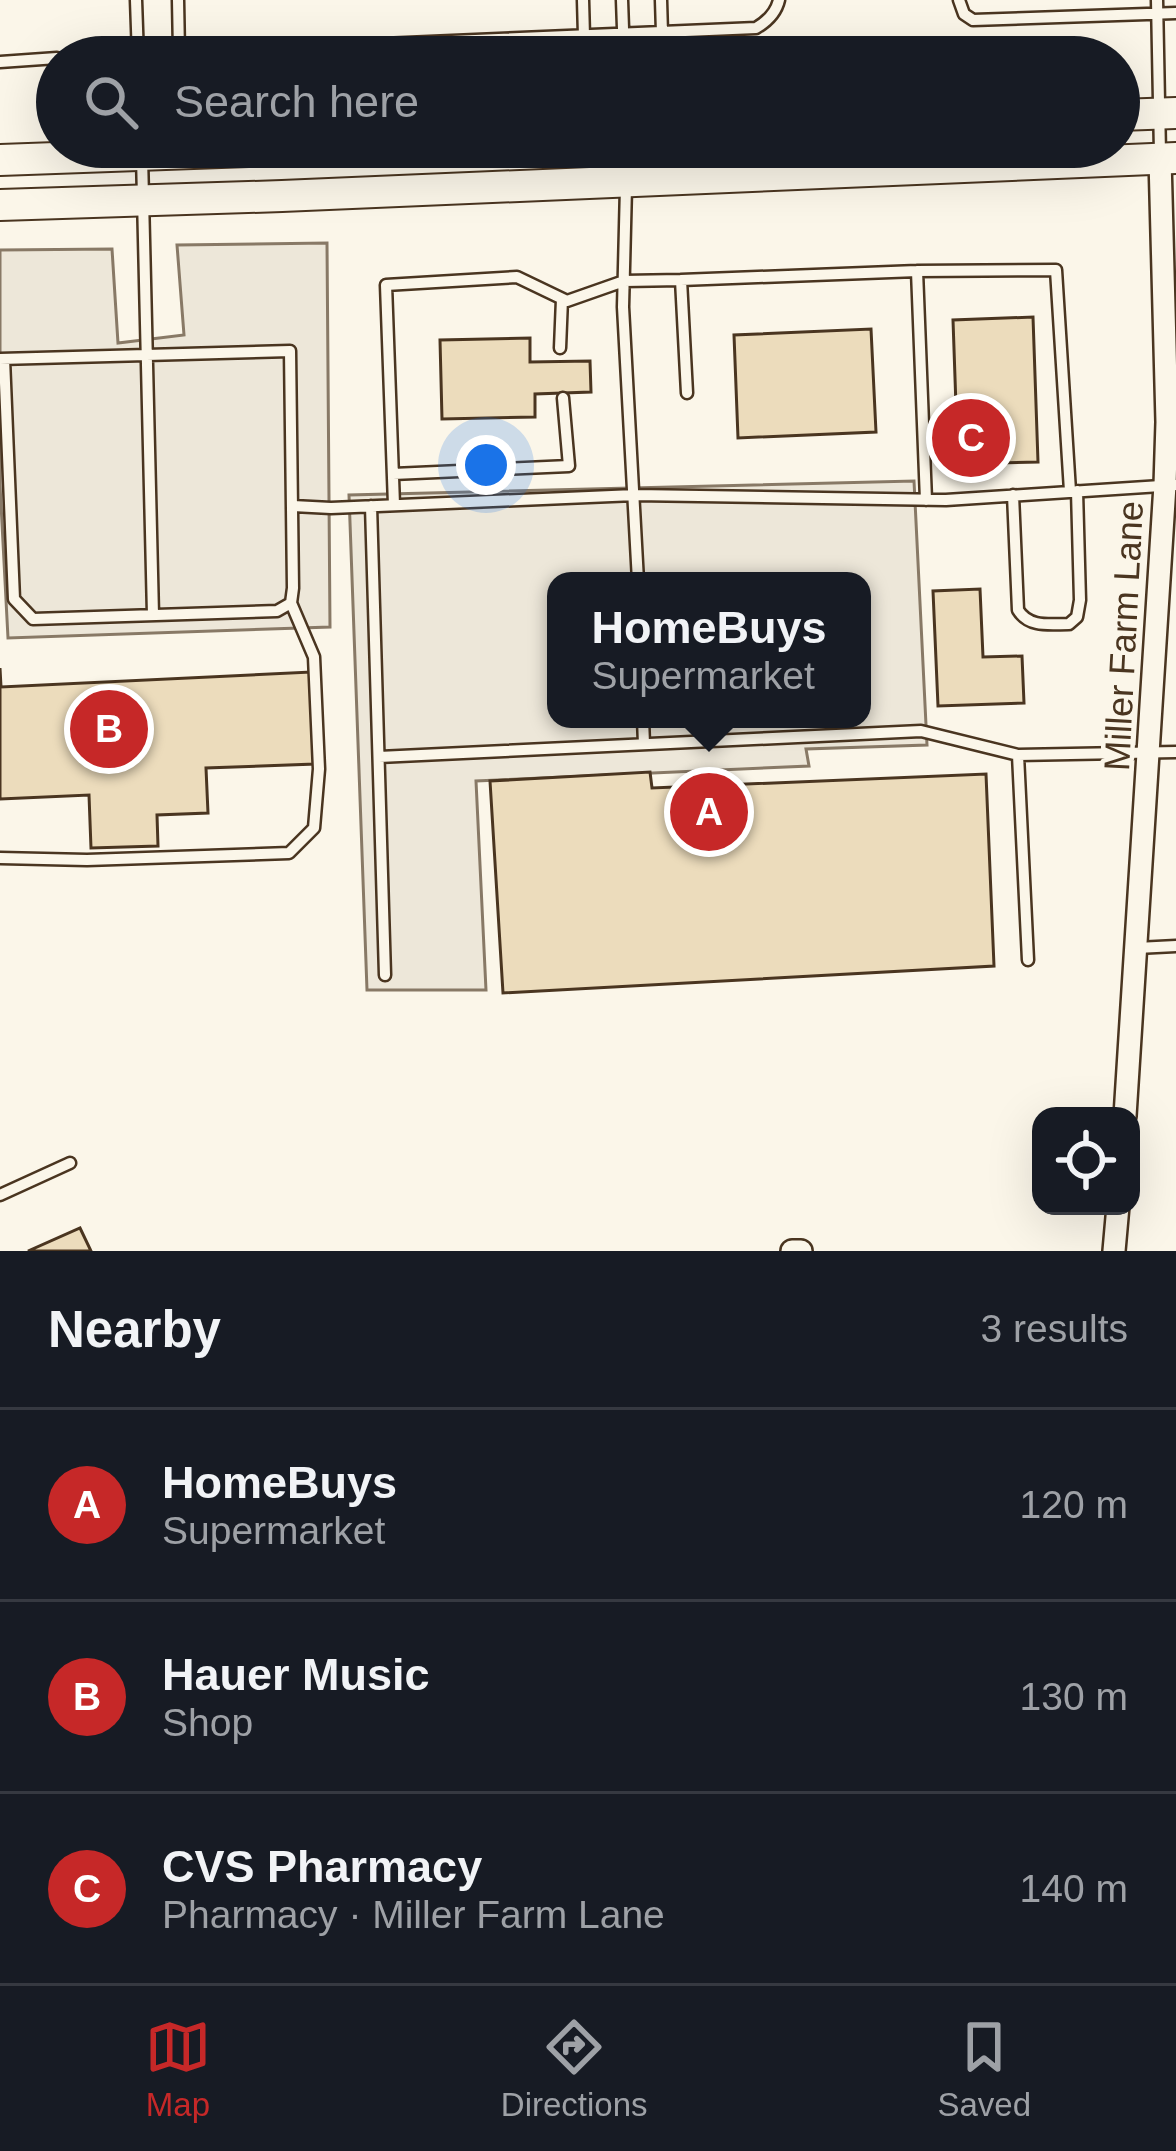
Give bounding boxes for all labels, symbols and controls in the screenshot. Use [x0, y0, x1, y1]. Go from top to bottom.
search box [36, 36, 1140, 168]
icon: search [78, 69, 144, 135]
text: Search here [174, 76, 419, 127]
pin: C [932, 393, 1010, 483]
your location [456, 435, 516, 495]
street label: Miller Farm Lane [1096, 500, 1151, 772]
popup [547, 572, 871, 728]
text: HomeBuys [591, 602, 827, 653]
text: Supermarket [591, 654, 815, 697]
pin: B [70, 684, 148, 774]
pin: A [670, 767, 748, 857]
map controls [1032, 1107, 1140, 1215]
button: locate [1032, 1107, 1140, 1215]
text: Nearby [48, 1301, 221, 1358]
text: 3 results [981, 1307, 1128, 1350]
text: HomeBuys [162, 1457, 397, 1508]
text: A [73, 1483, 101, 1526]
text: 120 m [1020, 1483, 1128, 1526]
text: Supermarket [162, 1509, 385, 1552]
text: Hauer Music [162, 1649, 430, 1700]
text: B [73, 1675, 101, 1718]
text: 130 m [1020, 1675, 1128, 1718]
text: Shop [162, 1701, 253, 1744]
text: CVS Pharmacy [162, 1841, 482, 1892]
text: C [73, 1867, 101, 1910]
text: 140 m [1020, 1867, 1128, 1910]
text: Pharmacy · Miller Farm Lane [162, 1893, 665, 1936]
tab: Map [145, 2014, 211, 2124]
tab: Directions [501, 2014, 648, 2124]
tab: Saved [937, 2014, 1031, 2124]

